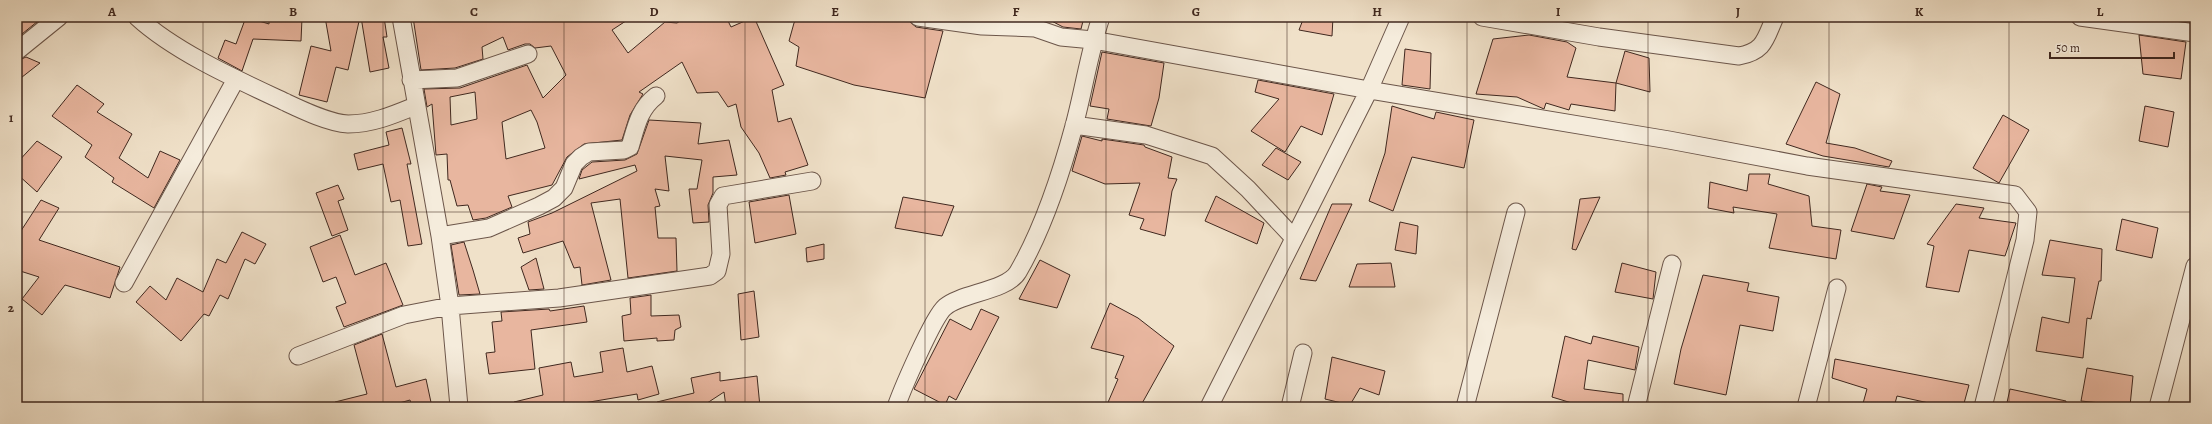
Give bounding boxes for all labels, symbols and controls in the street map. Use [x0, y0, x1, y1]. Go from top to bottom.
text: A [107, 3, 117, 20]
text: B [289, 3, 297, 20]
text: C [470, 3, 478, 20]
text: D [649, 3, 659, 20]
text: E [831, 3, 839, 20]
text: F [1013, 3, 1020, 20]
text: G [1192, 3, 1200, 20]
text: H [1372, 3, 1382, 20]
text: I [1556, 3, 1561, 20]
text: J [1736, 3, 1740, 20]
text: K [1915, 3, 1924, 20]
text: L [2097, 3, 2104, 20]
scale bar [2050, 34, 2174, 60]
text: 50 m [2056, 40, 2080, 56]
text: 1 [9, 109, 14, 126]
text: 2 [8, 299, 15, 316]

